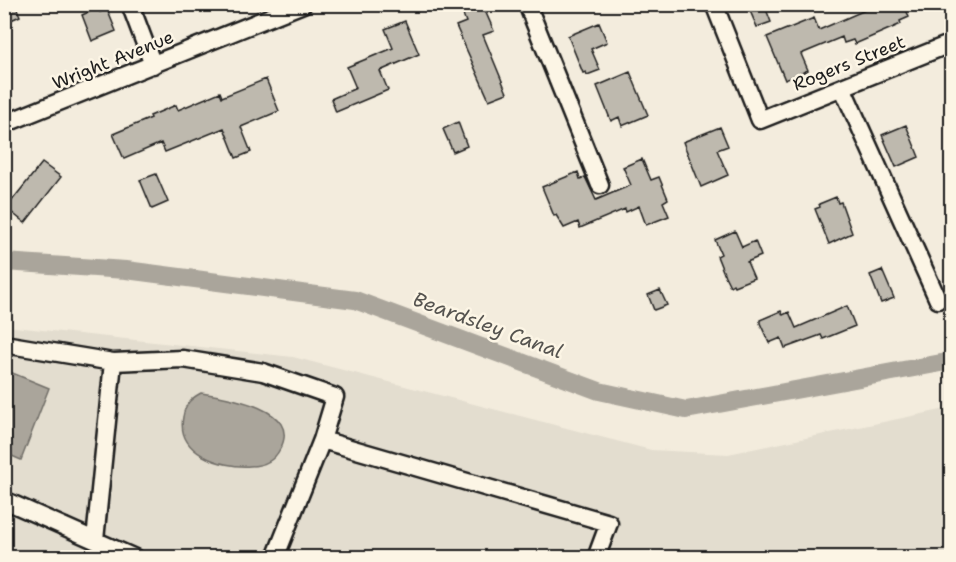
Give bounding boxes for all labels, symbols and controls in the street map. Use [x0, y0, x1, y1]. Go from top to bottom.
street label: Wright Avenue [49, 25, 177, 95]
street label: Rogers Street [789, 29, 909, 96]
water label: Beardsley Canal [409, 286, 567, 364]

